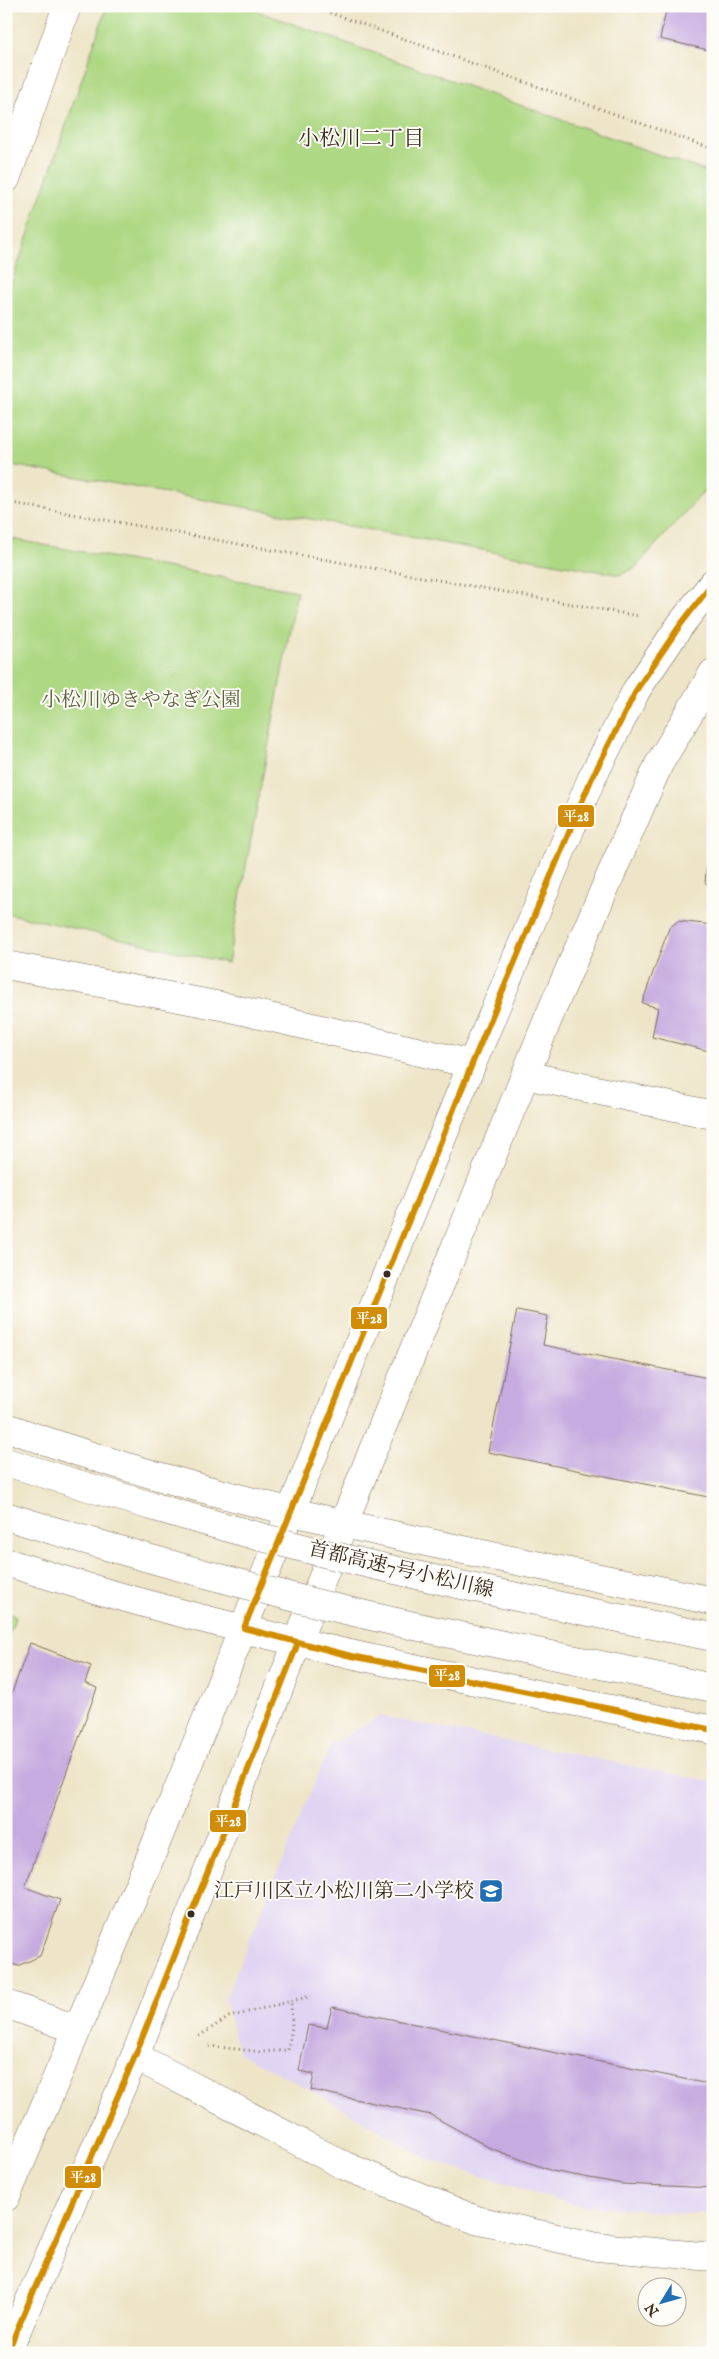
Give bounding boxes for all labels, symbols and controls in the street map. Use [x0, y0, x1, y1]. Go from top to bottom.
district label: 小松川二丁目 [298, 126, 424, 153]
park label: 小松川ゆきやなぎ公園 [41, 688, 241, 713]
line badge: 平28 [557, 804, 595, 828]
text: 平28 [563, 808, 590, 826]
unlabelled marker [382, 1269, 392, 1279]
line badge: 平28 [350, 1306, 388, 1330]
text: 平28 [356, 1310, 383, 1328]
street label: 首都高速7号小松川線 [306, 1537, 496, 1603]
line badge: 平28 [428, 1664, 466, 1688]
text: 平28 [434, 1667, 461, 1685]
line badge: 平28 [209, 1809, 247, 1833]
text: 平28 [215, 1813, 242, 1831]
school or university icon: 江戸川区立小松川第二小学校 [478, 1878, 504, 1904]
place label: 江戸川区立小松川第二小学校 [214, 1879, 474, 1904]
unlabelled marker [186, 1909, 196, 1919]
line badge: 平28 [64, 2165, 102, 2189]
text: 平28 [70, 2169, 97, 2187]
north arrow [636, 2276, 686, 2326]
text: N [642, 2299, 664, 2320]

